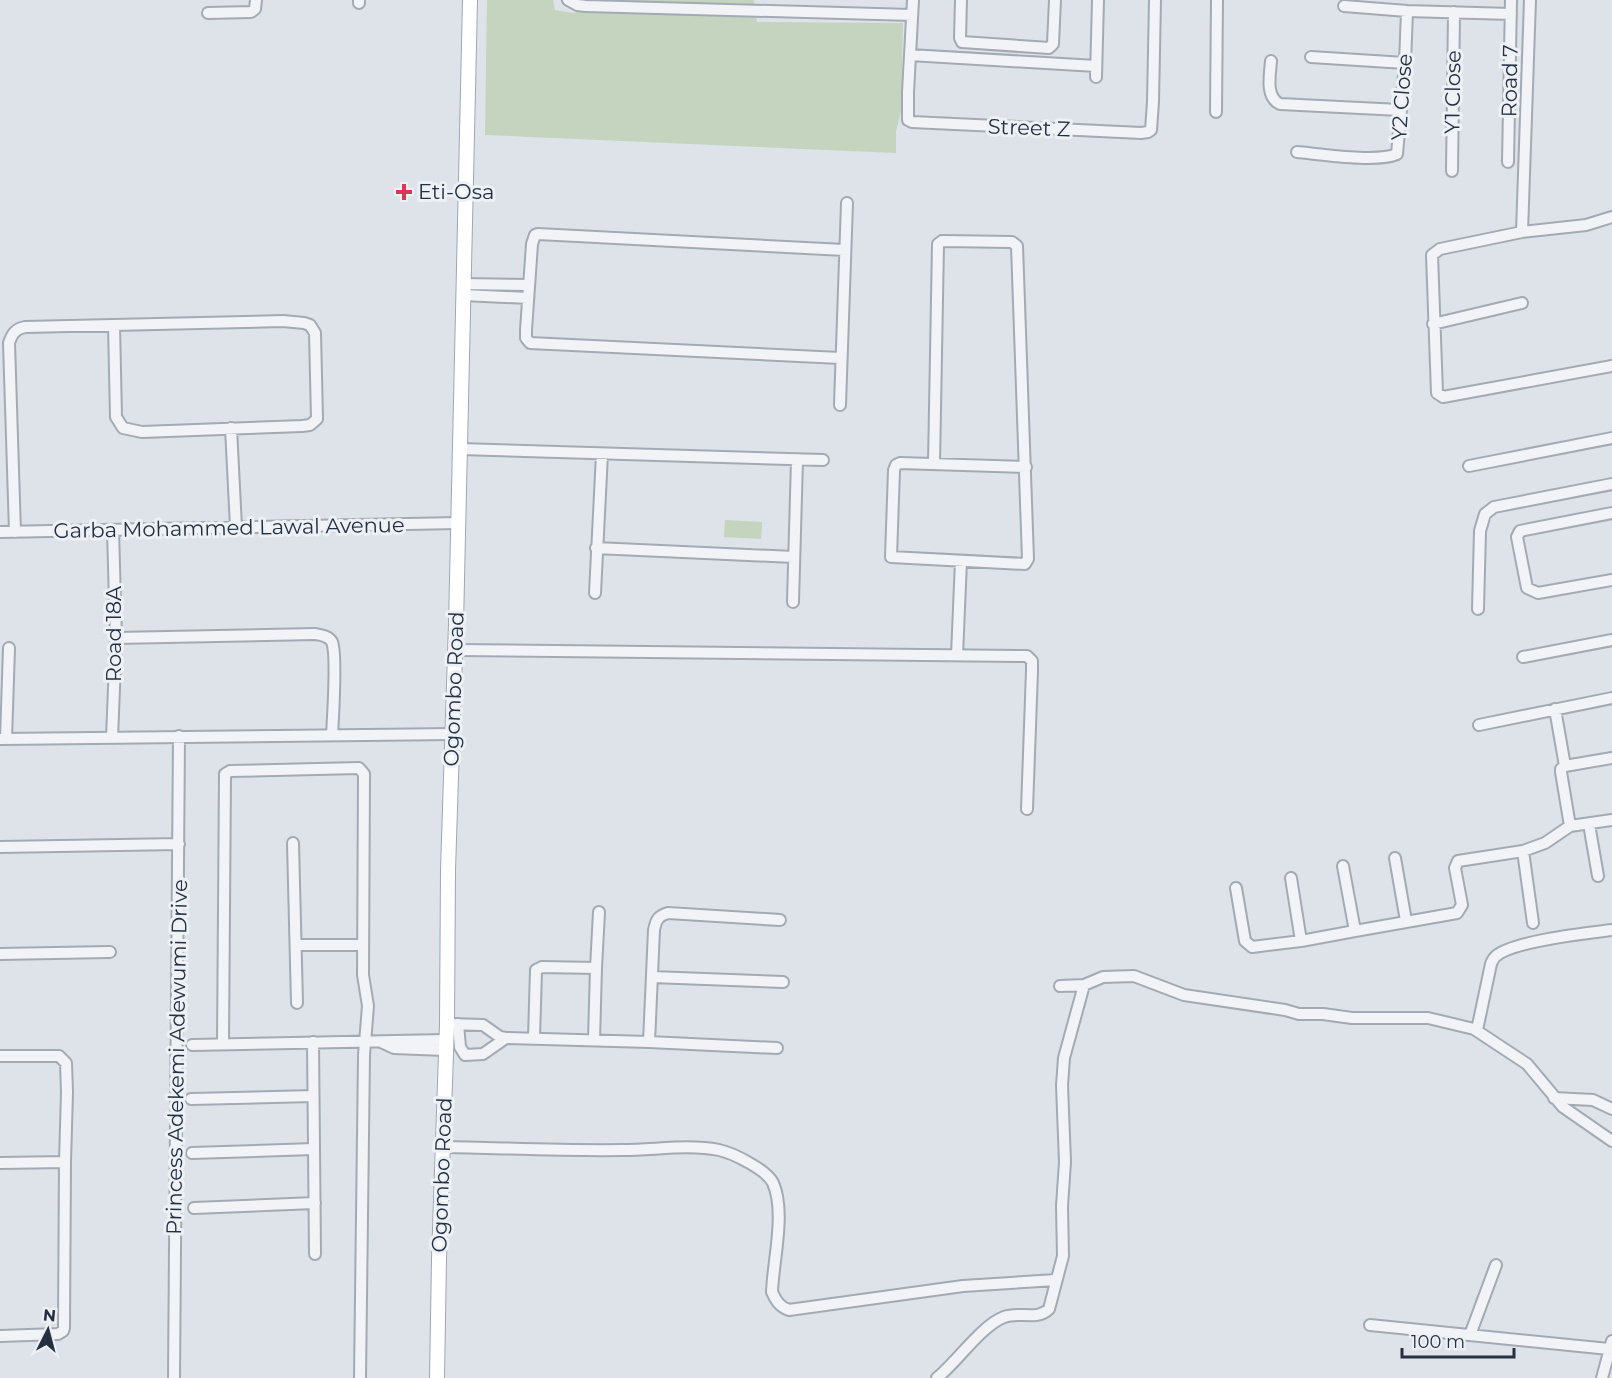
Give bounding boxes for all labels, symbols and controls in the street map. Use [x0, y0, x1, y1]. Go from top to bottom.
street label: Road 7 [1496, 44, 1523, 118]
street label: Y1 Close [1439, 50, 1466, 134]
street label: Y2 Close [1386, 53, 1417, 141]
street label: Street Z [987, 114, 1071, 141]
place label: Eti-Osa [418, 179, 494, 204]
marker: Eti-Osa [395, 183, 413, 201]
street label: Garba Mohammed Lawal Avenue [53, 512, 405, 543]
street label: Road 18A [101, 585, 126, 682]
street label: Ogombo Road [438, 611, 469, 767]
street label: Princess Adekemi Adewumi Drive [161, 879, 192, 1235]
street label: Ogombo Road [426, 1097, 457, 1253]
north arrow [18, 1300, 78, 1360]
text: N [42, 1305, 57, 1326]
scale bar [1402, 1321, 1514, 1359]
text: 100 m [1411, 1331, 1465, 1353]

